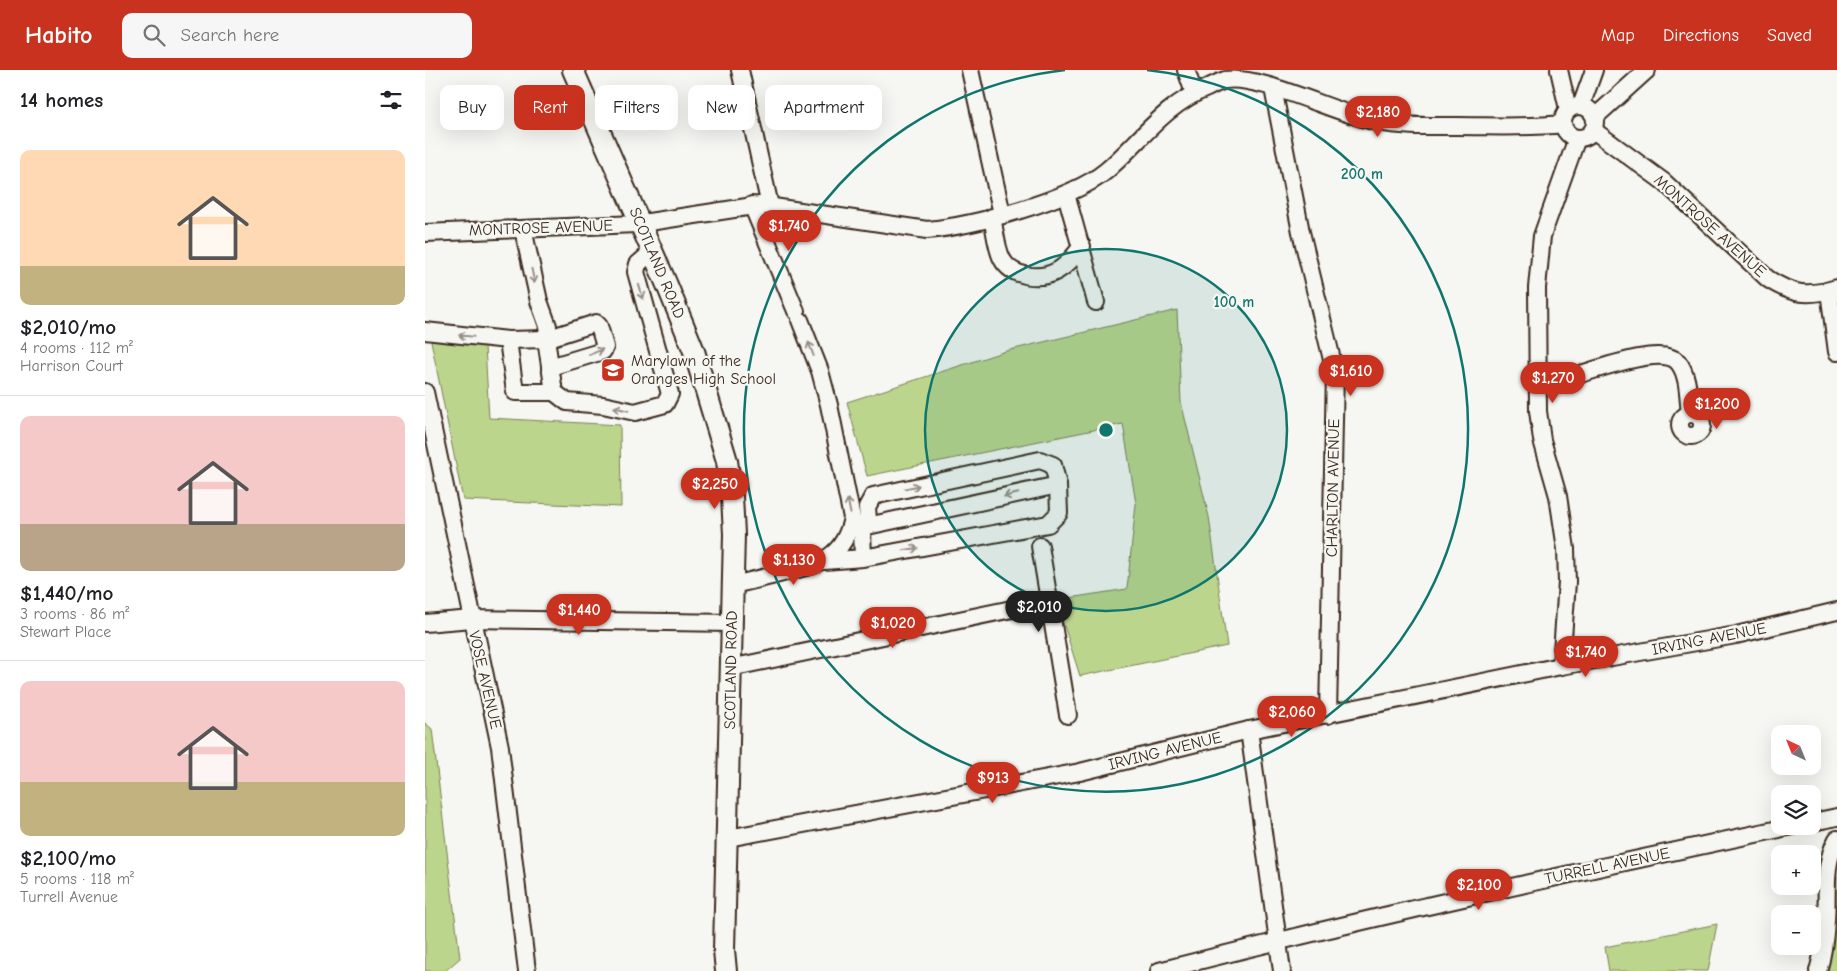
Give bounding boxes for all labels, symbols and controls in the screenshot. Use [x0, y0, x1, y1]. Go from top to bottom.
search box [122, 13, 472, 58]
text: Habito [25, 21, 92, 49]
icon: search [140, 21, 168, 49]
text: Search here [180, 24, 279, 46]
text: Map [1601, 25, 1635, 46]
text: Directions [1663, 25, 1739, 46]
text: Saved [1767, 25, 1812, 46]
chip: Buy [440, 85, 504, 130]
chip: Rent [514, 85, 585, 130]
chip: Filters [595, 85, 678, 130]
chip: New [688, 85, 755, 130]
chip: Apartment [765, 85, 882, 130]
icon: filters [377, 86, 405, 114]
text: 14 homes [20, 88, 103, 112]
pin: $2,180 [1337, 96, 1419, 138]
text: $2,180 [1356, 103, 1400, 121]
text: 200 m [1341, 165, 1383, 183]
street label: MONTROSE AVENUE [1650, 171, 1770, 281]
icon: home [168, 183, 258, 273]
street label: SCOTLAND ROAD [625, 205, 689, 321]
pin: $1,740 [748, 210, 830, 252]
street label: MONTROSE AVENUE [469, 216, 614, 240]
text: $1,740 [768, 217, 810, 235]
one-way arrow [529, 268, 538, 284]
one-way arrow [637, 284, 647, 300]
text: 100 m [1214, 293, 1254, 311]
text: $2,010/mo [20, 315, 116, 339]
one-way arrow [459, 331, 475, 341]
text: 4 rooms · 112 m² [20, 339, 133, 357]
one-way arrow [806, 341, 815, 357]
one-way arrow [589, 347, 604, 357]
place label: Marylawn of the Oranges High School [631, 352, 776, 388]
pin: $1,610 [1310, 354, 1392, 397]
text: Harrison Court [20, 357, 123, 375]
school or university icon: Marylawn of the Oranges High School [600, 357, 626, 383]
text: $1,610 [1330, 362, 1372, 380]
pin: $1,270 [1512, 362, 1594, 404]
text: $1,270 [1531, 369, 1575, 387]
pin: $1,200 [1676, 388, 1758, 430]
text: $1,200 [1694, 395, 1740, 413]
one-way arrow [614, 404, 630, 413]
street label: CHARLTON AVENUE [1323, 418, 1343, 557]
centre of rings [1097, 421, 1115, 439]
icon: home [168, 448, 258, 538]
pin: $2,250 [674, 468, 756, 510]
text: $2,250 [692, 475, 738, 493]
one-way arrow [903, 482, 919, 492]
one-way arrow [1003, 491, 1019, 501]
one-way arrow [844, 499, 854, 515]
one-way arrow [903, 543, 919, 553]
pin: $1,130 [753, 544, 835, 586]
text: $1,130 [773, 551, 815, 569]
text: $1,440/mo [20, 581, 113, 605]
pin: $2,010 [998, 590, 1080, 633]
pin: $1,440 [538, 594, 620, 636]
text: $2,010 [1016, 598, 1062, 616]
text: $1,440 [557, 601, 601, 619]
text: 3 rooms · 86 m² [20, 605, 129, 623]
pin: $1,020 [852, 606, 934, 649]
street label: SCOTLAND ROAD [721, 610, 741, 730]
text: $1,020 [870, 614, 916, 632]
street label: IRVING AVENUE [1650, 619, 1768, 659]
text: Stewart Place [20, 623, 111, 641]
street label: VOSE AVENUE [465, 629, 505, 731]
pin: $1,740 [1545, 636, 1627, 678]
text: $1,740 [1565, 643, 1607, 661]
pin: $2,060 [1251, 696, 1333, 738]
text: $2,060 [1268, 703, 1316, 721]
icon: home [168, 713, 258, 803]
north arrow [1771, 725, 1821, 775]
map controls [1771, 725, 1821, 955]
street label: IRVING AVENUE [1107, 728, 1224, 774]
pin: $913 [963, 762, 1023, 804]
text: $913 [977, 769, 1009, 787]
button: layers [1771, 785, 1821, 835]
street label: TURRELL AVENUE [1543, 844, 1672, 888]
button: + [1771, 845, 1821, 895]
text: $2,100/mo [20, 846, 116, 870]
pin: $2,100 [1438, 868, 1520, 911]
text: 5 rooms · 118 m² [20, 870, 134, 888]
text: $2,100 [1456, 876, 1502, 894]
text: Turrell Avenue [20, 888, 118, 906]
button: − [1771, 905, 1821, 955]

